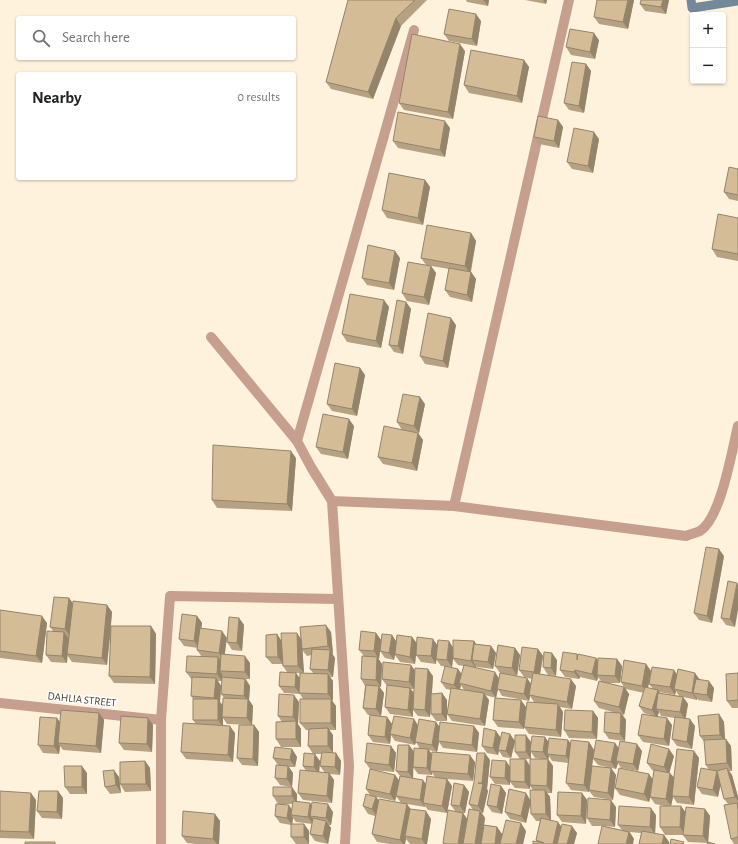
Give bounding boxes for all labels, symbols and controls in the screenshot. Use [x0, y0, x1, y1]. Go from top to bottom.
map controls [690, 12, 726, 84]
button: + [690, 12, 726, 48]
search box [16, 16, 296, 60]
icon: search [30, 27, 52, 49]
text: Search here [62, 30, 130, 45]
button: − [690, 48, 726, 84]
text: Nearby [32, 89, 82, 106]
text: 0 results [237, 91, 280, 104]
street label: DAHLIA STREET [47, 690, 117, 709]

